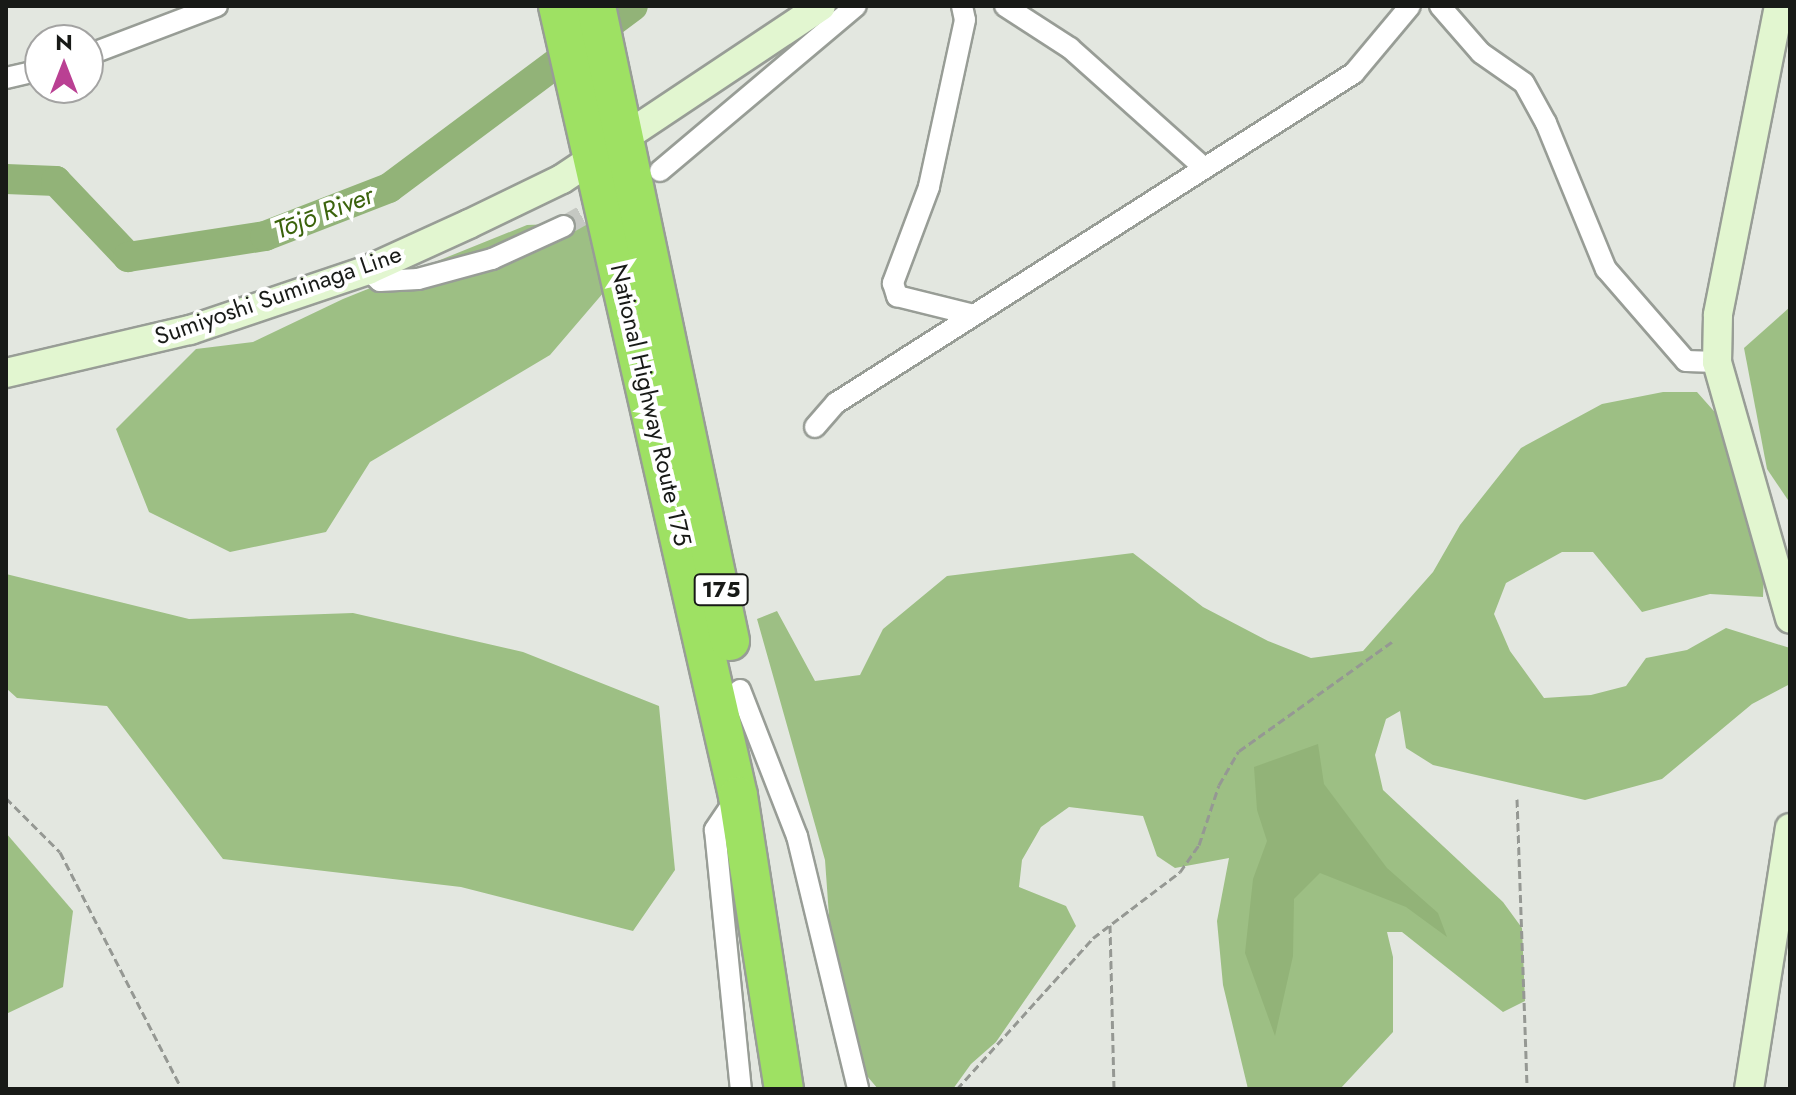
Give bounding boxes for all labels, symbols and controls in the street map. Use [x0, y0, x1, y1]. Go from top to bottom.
north arrow [24, 24, 104, 104]
text: N [55, 26, 73, 58]
water label: Tōjō River [270, 180, 378, 246]
street label: Sumiyoshi Suminaga Line [151, 239, 405, 351]
street label: National Highway Route 175 [605, 261, 697, 549]
road number: 175 [693, 572, 749, 608]

